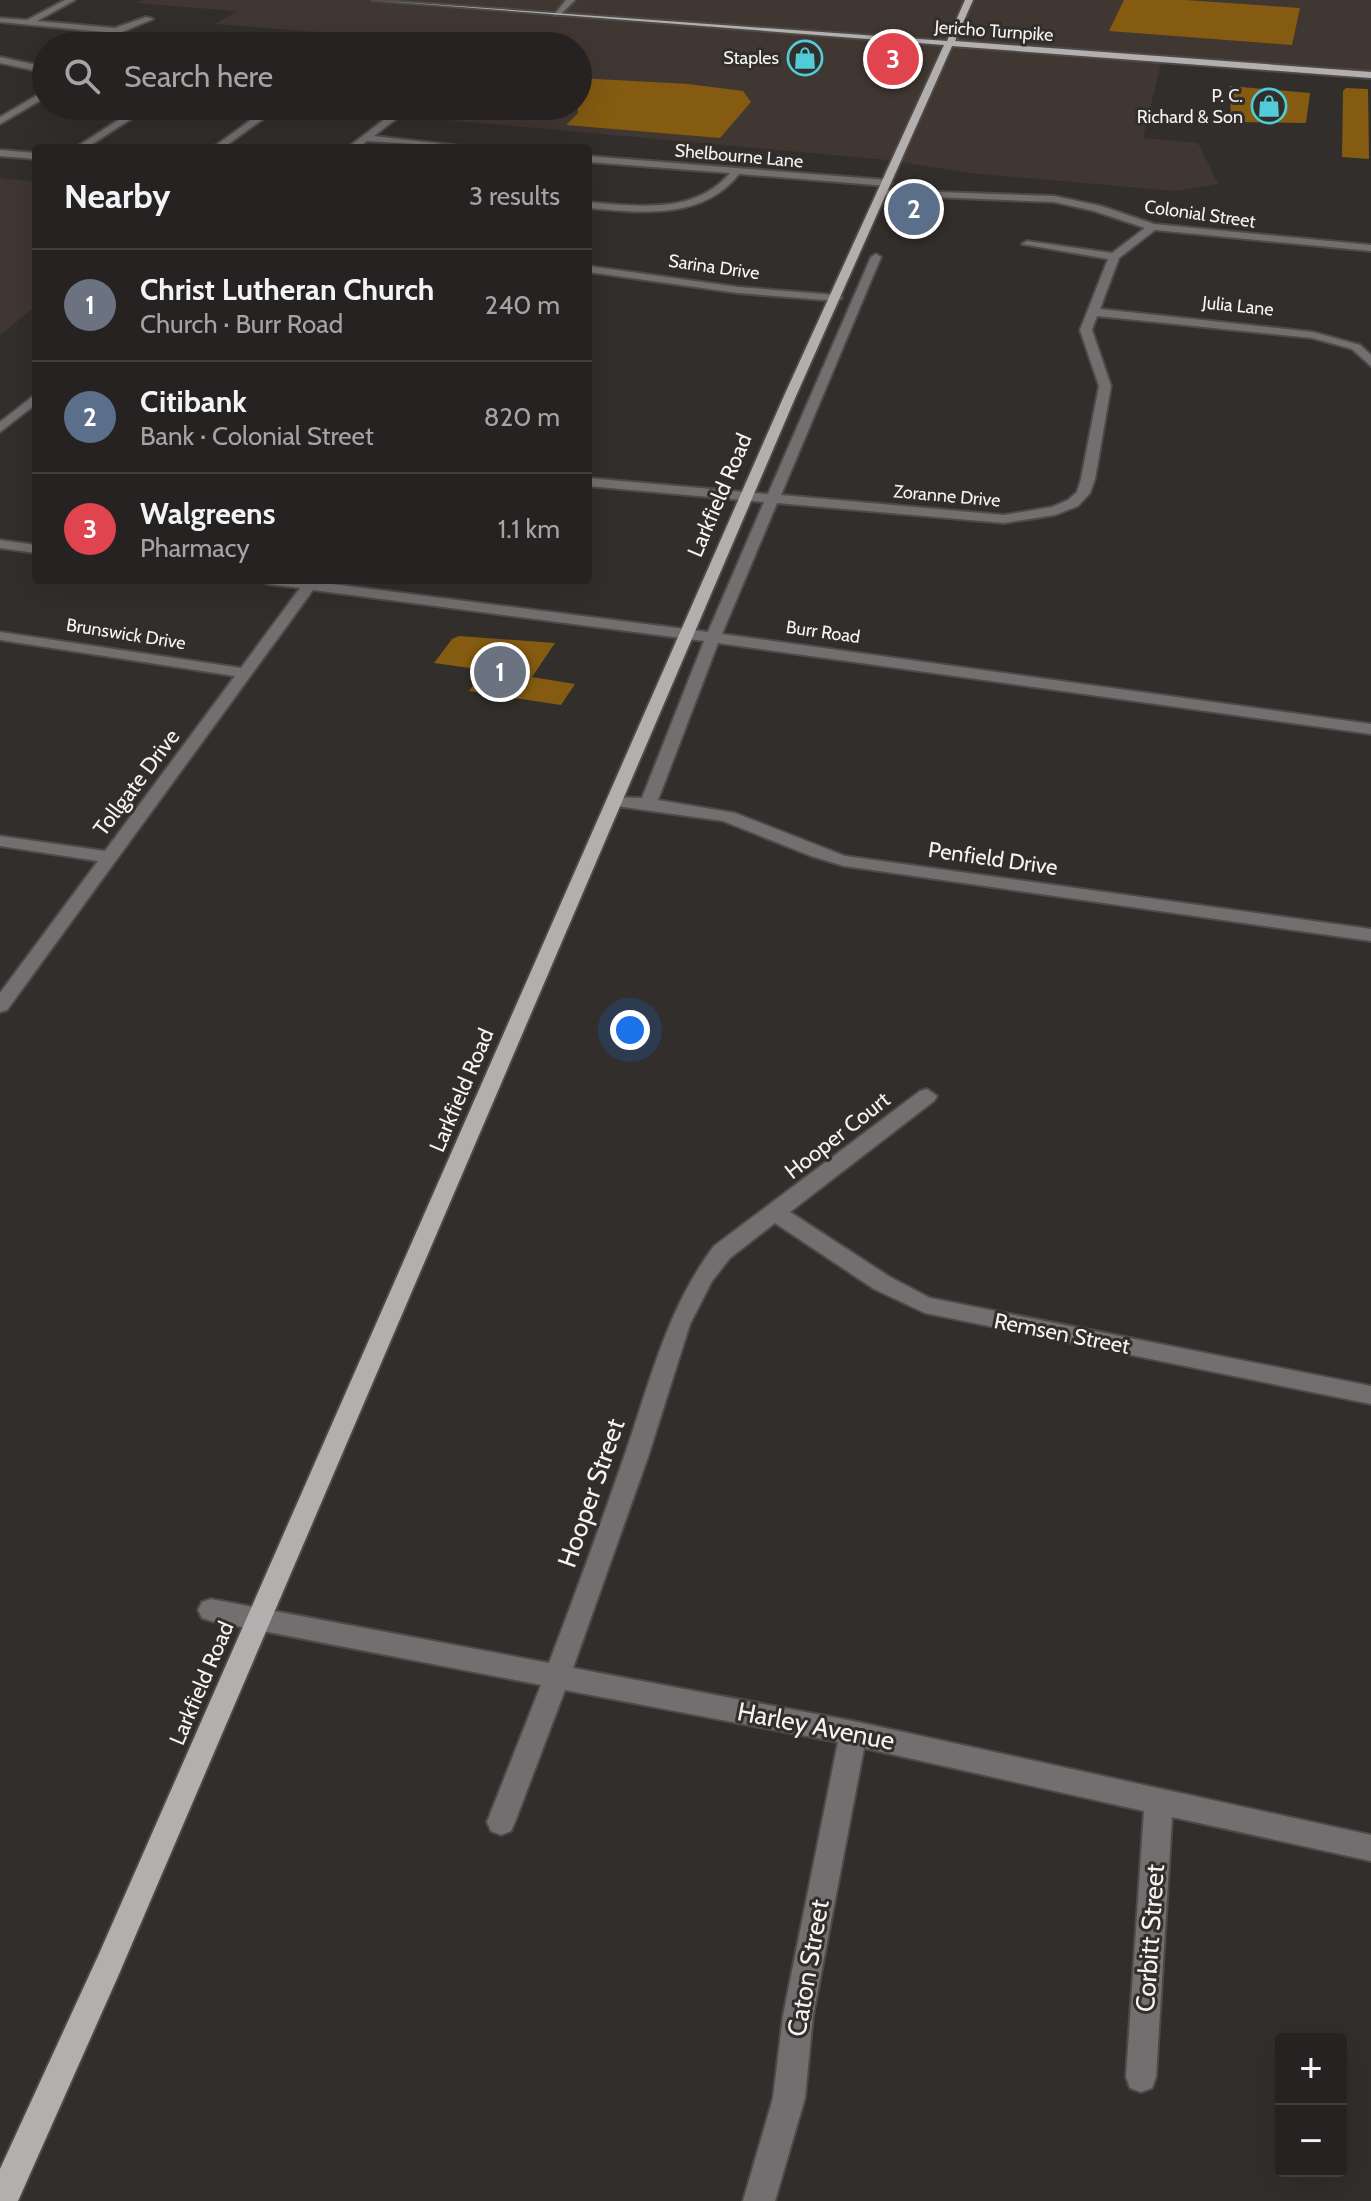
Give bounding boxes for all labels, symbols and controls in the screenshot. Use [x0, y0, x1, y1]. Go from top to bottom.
street label: Jericho Turnpike [933, 16, 1054, 46]
pin: 3 [867, 29, 919, 89]
search box [32, 32, 592, 120]
shop icon: Staples [786, 39, 824, 77]
place label: Staples [723, 47, 779, 69]
icon: search [60, 54, 104, 98]
text: Search here [124, 58, 273, 95]
place label: P. C. Richard & Son [1137, 85, 1243, 128]
shop icon: P. C. Richard & Son [1250, 87, 1288, 125]
street label: Shelbourne Lane [674, 139, 804, 173]
text: Nearby [64, 175, 171, 217]
pin: 2 [888, 179, 940, 239]
text: 3 results [469, 180, 560, 212]
street label: Colonial Street [1143, 195, 1257, 233]
street label: Sarina Drive [667, 250, 761, 284]
text: Christ Lutheran Church [140, 271, 434, 308]
text: 1 [85, 289, 95, 321]
text: 240 m [485, 289, 560, 321]
street label: Julia Lane [1200, 291, 1275, 321]
text: Church · Burr Road [140, 308, 343, 340]
text: Citibank [140, 383, 247, 420]
text: 2 [83, 401, 97, 433]
text: 820 m [484, 401, 560, 433]
text: Bank · Colonial Street [140, 420, 374, 452]
street label: Larkfield Road [681, 429, 758, 561]
street label: Zoranne Drive [893, 480, 1001, 512]
text: Walgreens [140, 495, 275, 532]
text: 3 [83, 513, 97, 545]
text: 1.1 km [498, 513, 560, 545]
text: Pharmacy [140, 532, 250, 564]
street label: Brunswick Drive [65, 614, 187, 654]
street label: Burr Road [785, 616, 861, 648]
pin: 1 [474, 642, 526, 702]
street label: Tollgate Drive [88, 724, 185, 841]
street label: Penfield Drive [926, 836, 1059, 881]
your location [610, 1010, 650, 1050]
street label: Larkfield Road [423, 1024, 500, 1156]
street label: Hooper Court [779, 1086, 896, 1185]
street label: Remsen Street [992, 1307, 1133, 1360]
street label: Hooper Street [551, 1414, 631, 1572]
street label: Larkfield Road [163, 1617, 240, 1749]
street label: Harley Avenue [735, 1695, 897, 1757]
street label: Corbitt Street [1129, 1863, 1171, 2013]
street label: Caton Street [780, 1897, 836, 2039]
map controls [1275, 2033, 1347, 2177]
button: + [1275, 2033, 1347, 2105]
button: − [1275, 2105, 1347, 2177]

